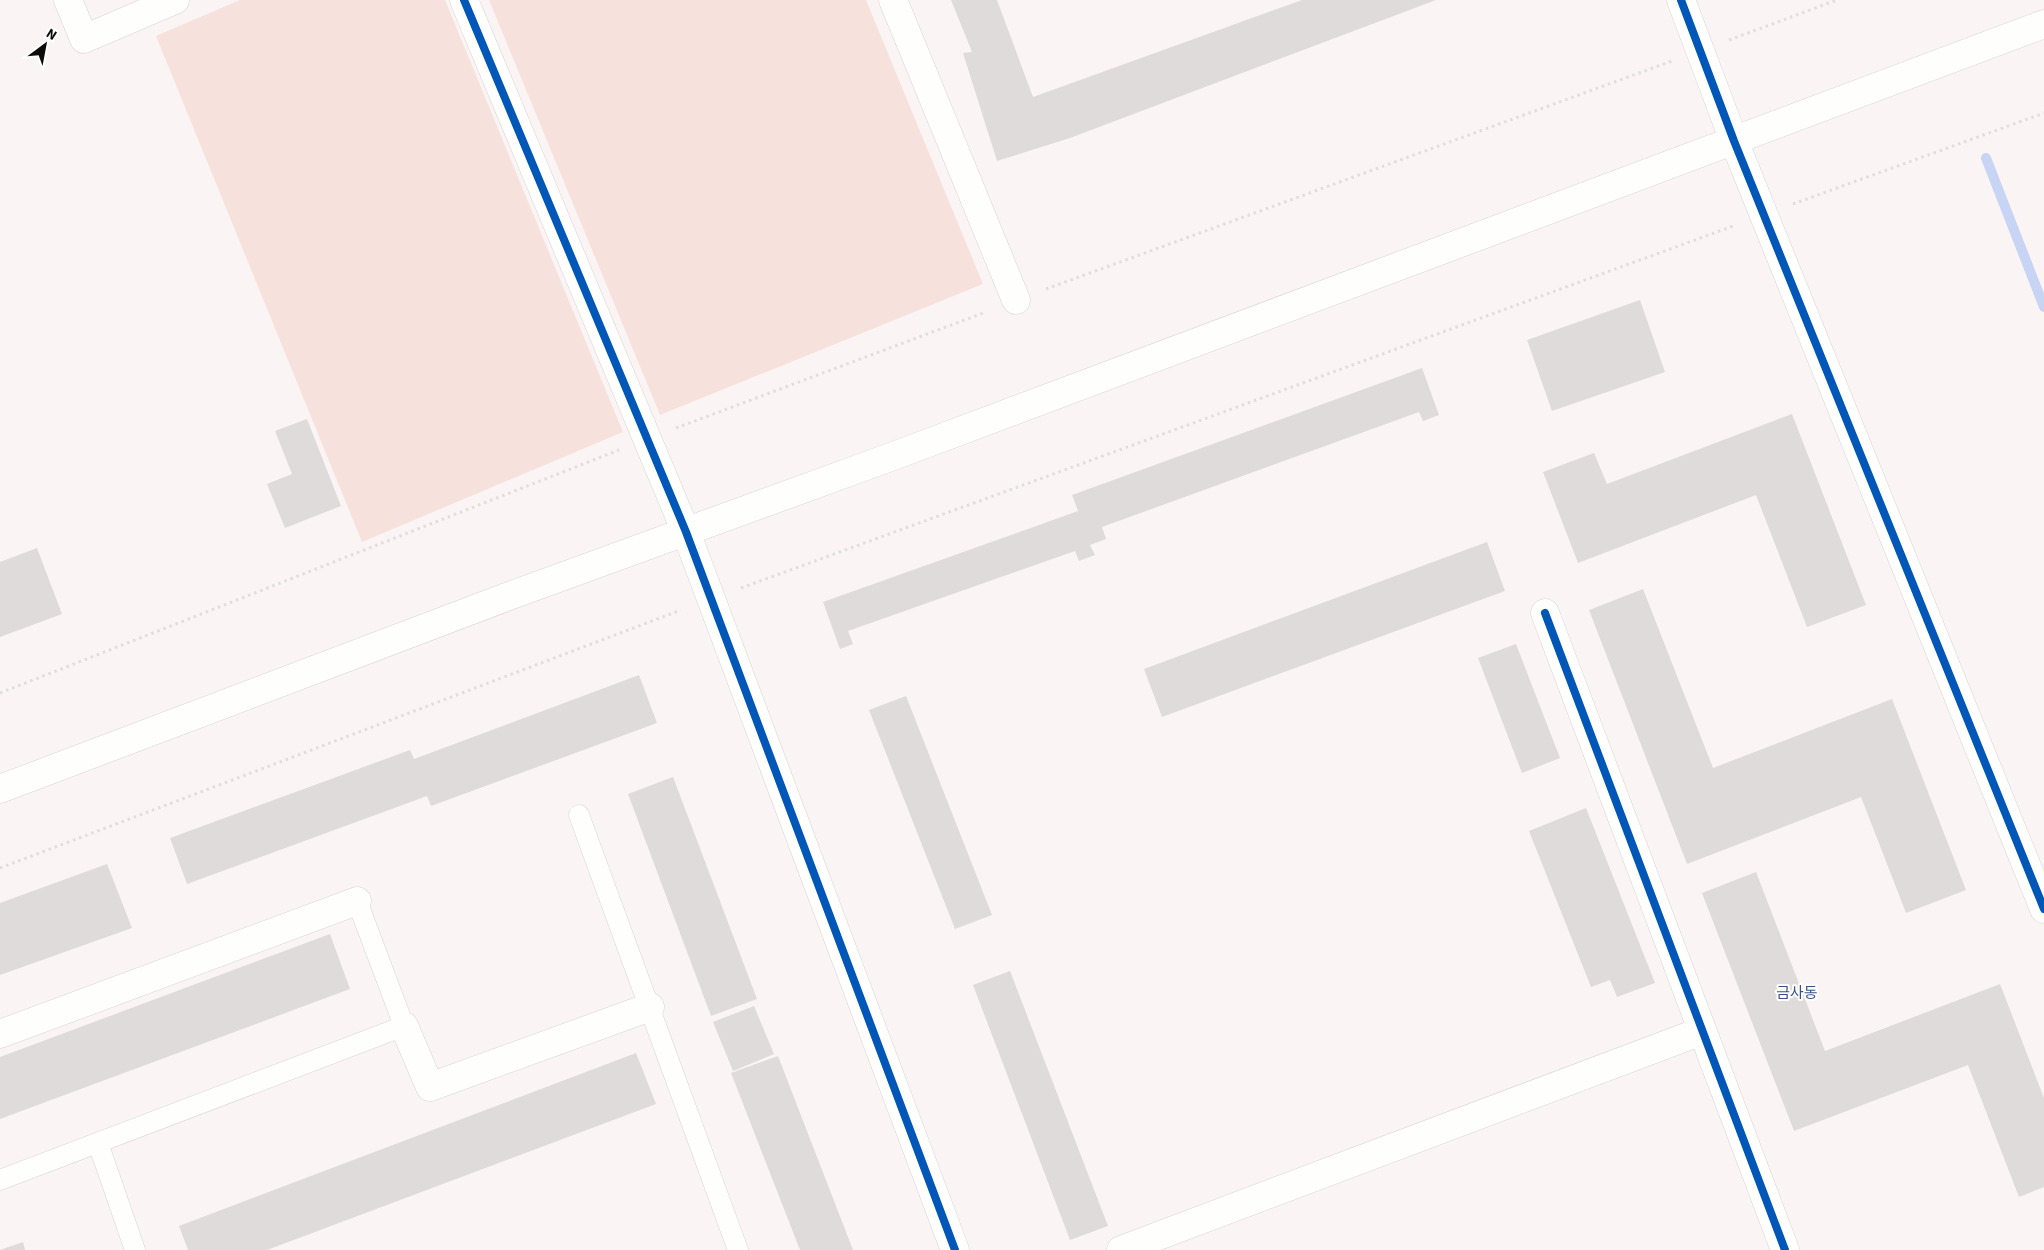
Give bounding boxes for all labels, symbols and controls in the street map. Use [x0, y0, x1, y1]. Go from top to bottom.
north arrow [20, 20, 70, 70]
text: N [42, 24, 61, 46]
district label: 금사동 [1776, 983, 1818, 1004]

